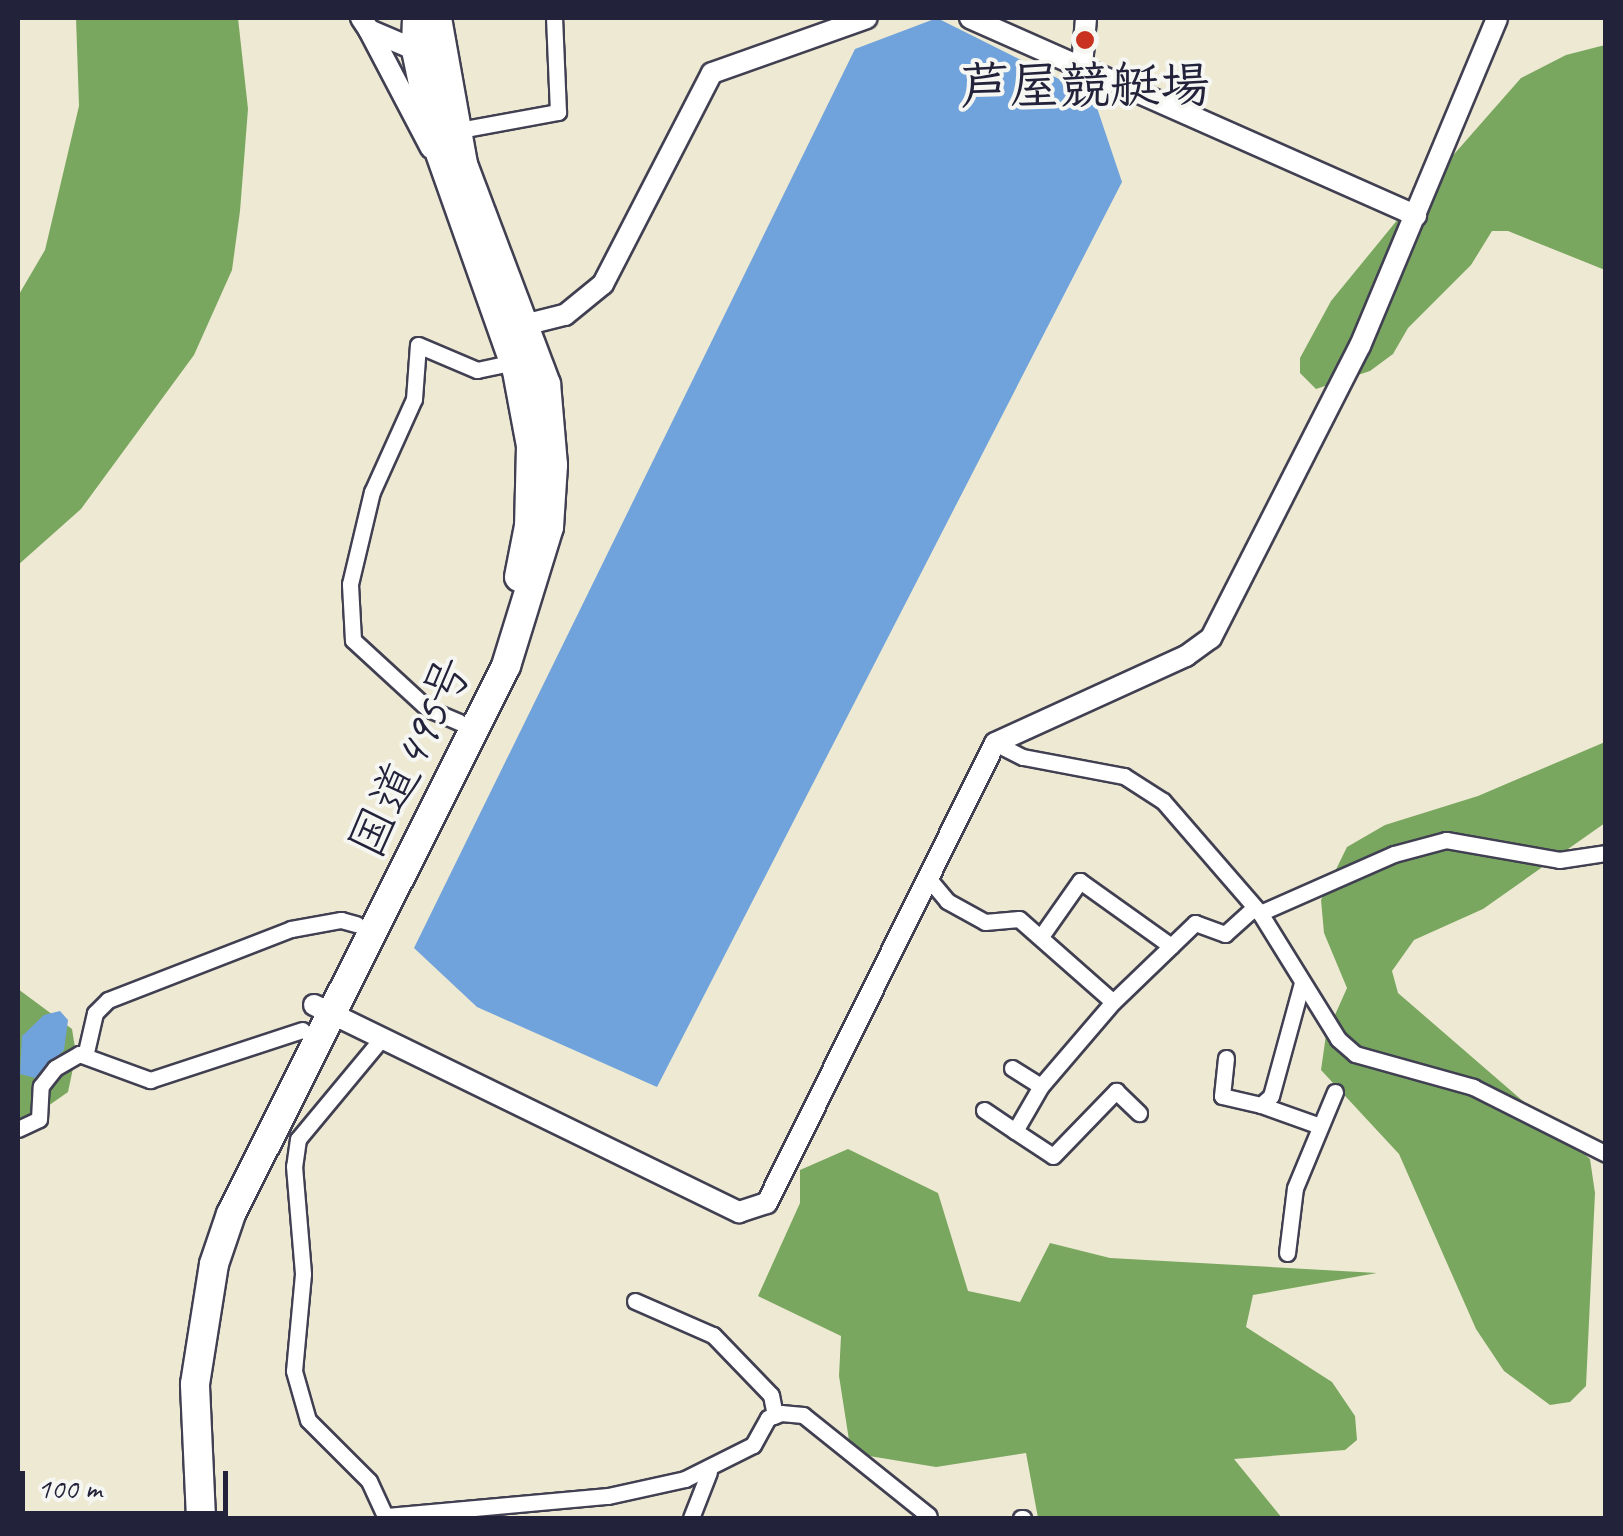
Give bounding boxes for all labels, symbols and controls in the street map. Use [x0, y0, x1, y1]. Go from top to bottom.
marker: 芦屋競艇場 [1074, 29, 1096, 51]
place label: 芦屋競艇場 [960, 56, 1210, 116]
street label: 国道495号 [335, 646, 485, 868]
scale bar [25, 1451, 232, 1513]
text: 100 m [37, 1469, 102, 1507]

